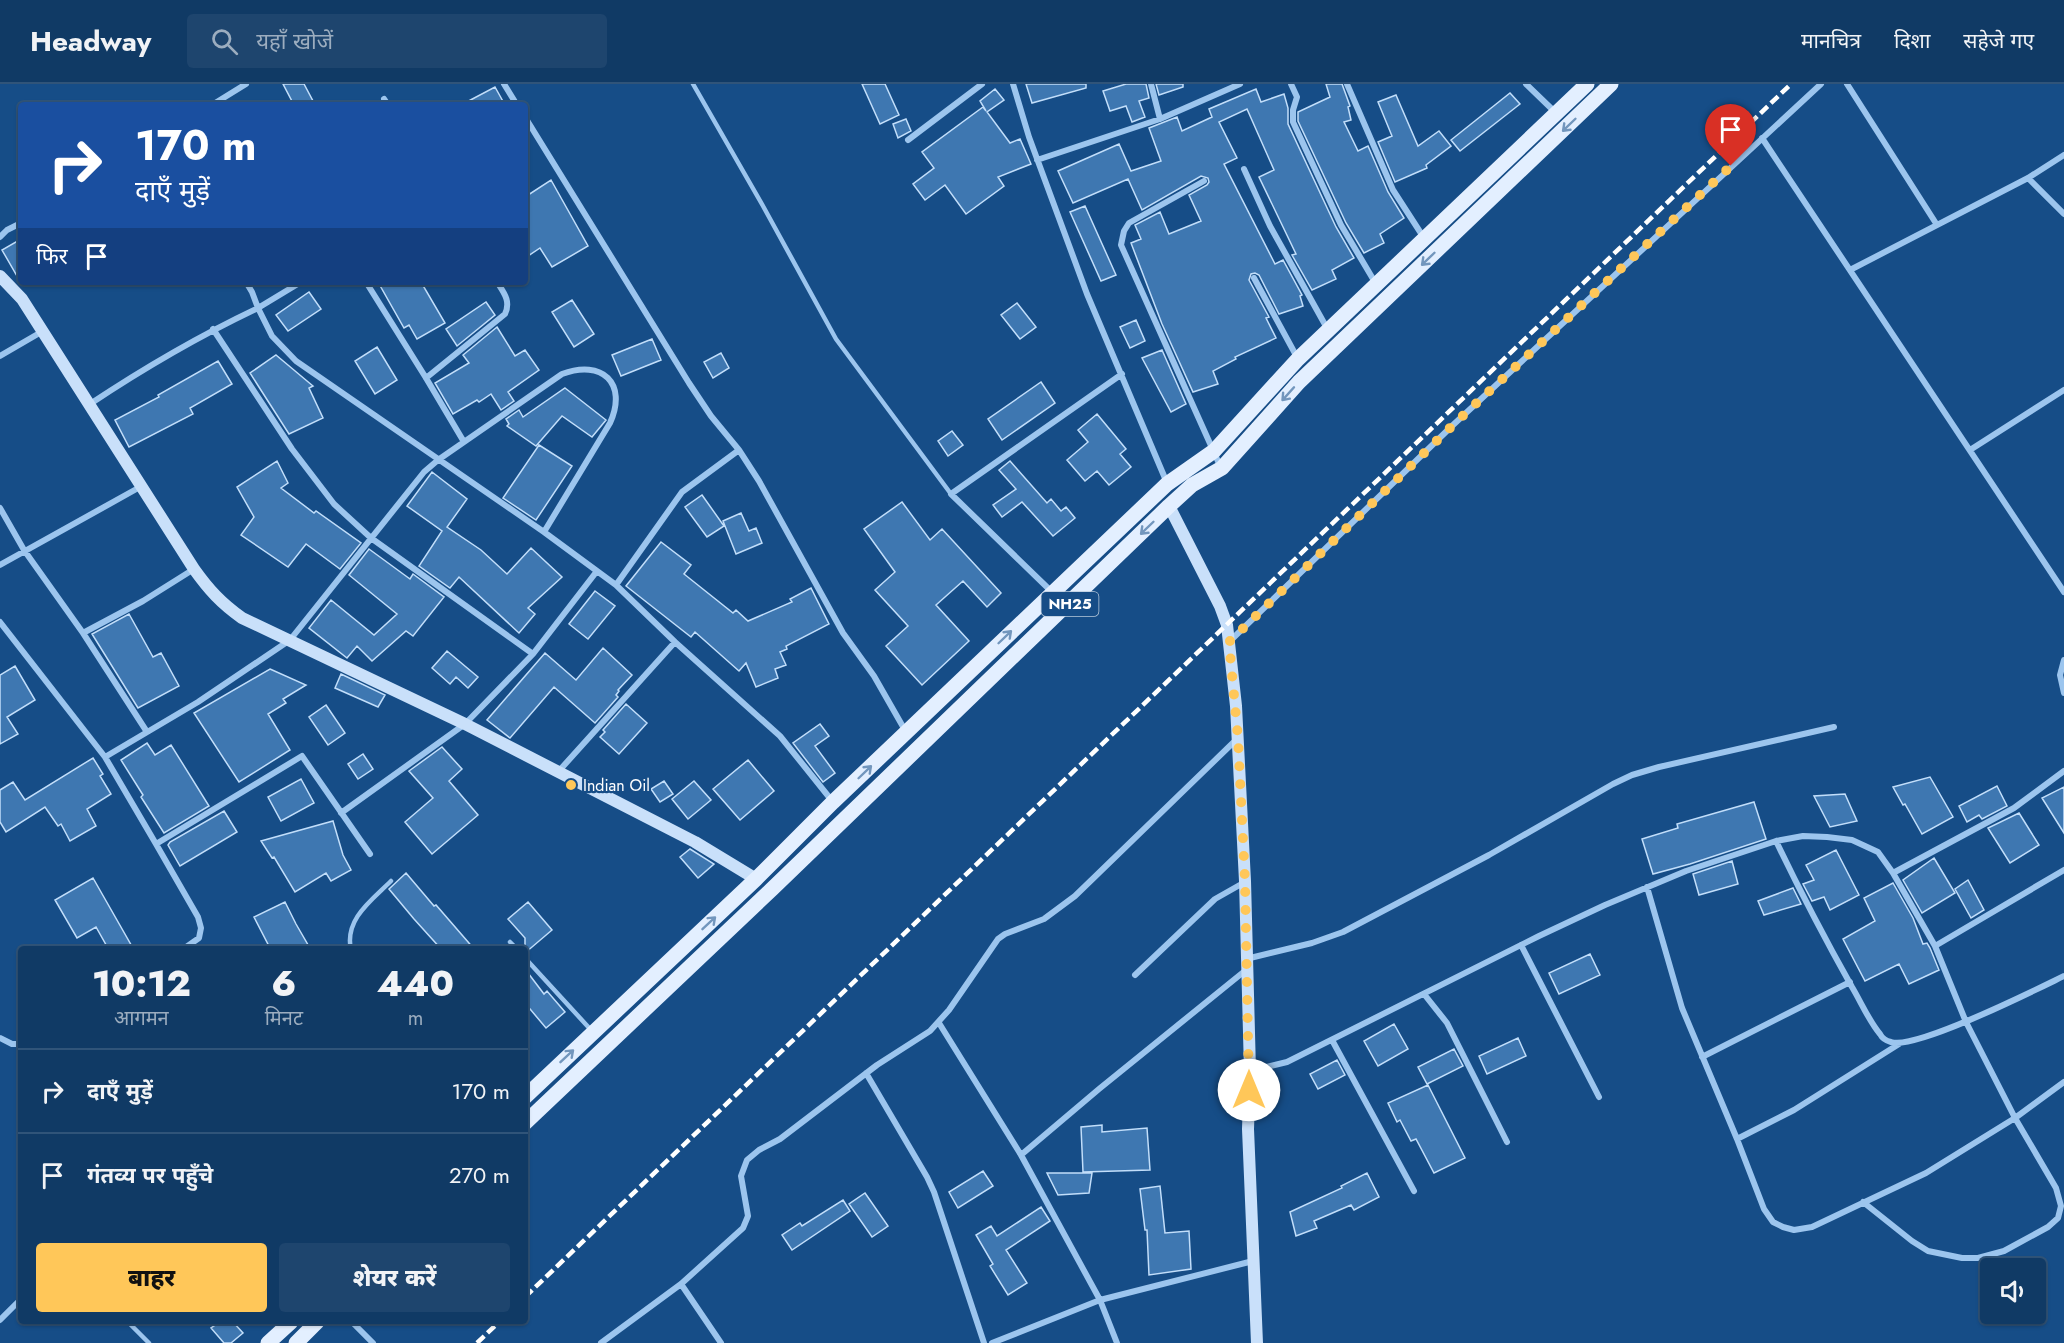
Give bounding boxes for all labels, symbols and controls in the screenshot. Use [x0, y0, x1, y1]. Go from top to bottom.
search box [187, 14, 607, 68]
text: Headway [30, 21, 151, 62]
icon: search [208, 25, 241, 58]
text: यहाँ खोजें [256, 25, 333, 57]
text: मानचित्र [1801, 26, 1861, 56]
text: दिशा [1894, 26, 1930, 56]
text: सहेजे गए [1963, 26, 2034, 56]
pin [1705, 104, 1756, 166]
icon: arrive [1714, 113, 1747, 146]
text: 170 m [135, 115, 257, 176]
one-way arrow [1562, 117, 1577, 132]
icon: right [36, 126, 114, 204]
text: दाएँ मुड़ें [135, 171, 210, 210]
text: फिर [36, 240, 68, 272]
icon: arrive [80, 240, 113, 273]
one-way arrow [1421, 252, 1436, 266]
one-way arrow [1281, 387, 1295, 402]
one-way arrow [1140, 520, 1155, 535]
road number: NH25 [1042, 592, 1098, 616]
one-way arrow [998, 630, 1013, 645]
one-way arrow [857, 765, 872, 780]
place label: Indian Oil [583, 774, 650, 797]
marker: Indian Oil [564, 778, 578, 792]
one-way arrow [702, 916, 717, 930]
text: 10:12 [92, 957, 191, 1009]
text: 6 [271, 957, 296, 1009]
text: 440 [377, 957, 454, 1009]
text: आगमन [114, 1004, 169, 1033]
text: मिनट [265, 1004, 303, 1033]
text: m [408, 1004, 423, 1033]
one-way arrow [560, 1049, 575, 1064]
position arrow [1217, 1058, 1281, 1122]
icon: right [36, 1075, 69, 1108]
text: दाएँ मुड़ें [87, 1075, 153, 1107]
text: 170 m [452, 1075, 510, 1107]
icon: arrive [36, 1159, 69, 1192]
text: गंतव्य पर पहुँचे [87, 1159, 213, 1191]
text: 270 m [449, 1159, 510, 1191]
button: बाहर [36, 1243, 267, 1312]
button: शेयर करें [279, 1243, 510, 1312]
map controls [1980, 1258, 2046, 1324]
button: sound [1980, 1258, 2046, 1324]

